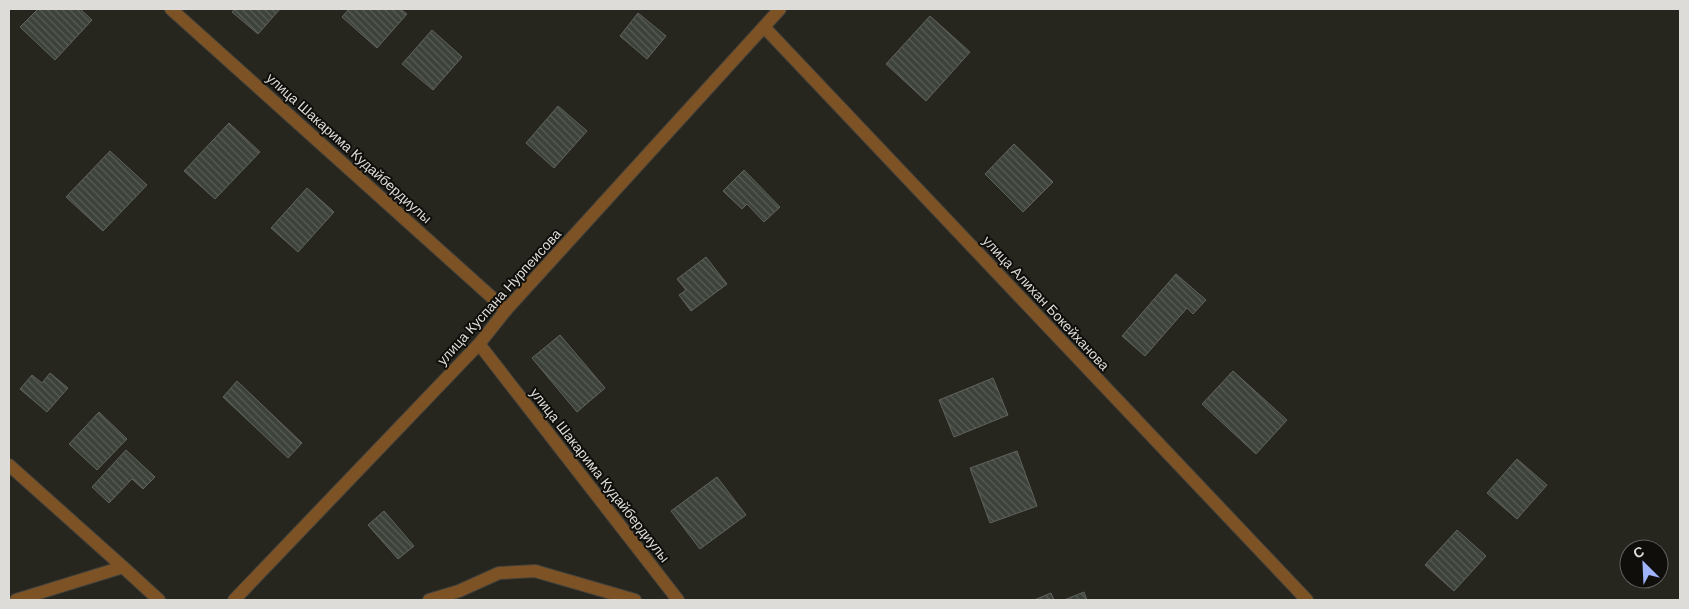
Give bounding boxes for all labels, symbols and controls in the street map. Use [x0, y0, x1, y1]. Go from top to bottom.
street label: улица Шакарима Кудайбердиулы [263, 70, 435, 226]
street label: улица Куспана Нурпеисова [434, 226, 564, 368]
street label: улица Алихан Бокейханова [979, 232, 1113, 374]
street label: улица Шакарима Кудайбердиулы [527, 385, 673, 565]
north arrow [1619, 539, 1669, 589]
text: С [1631, 543, 1647, 561]

